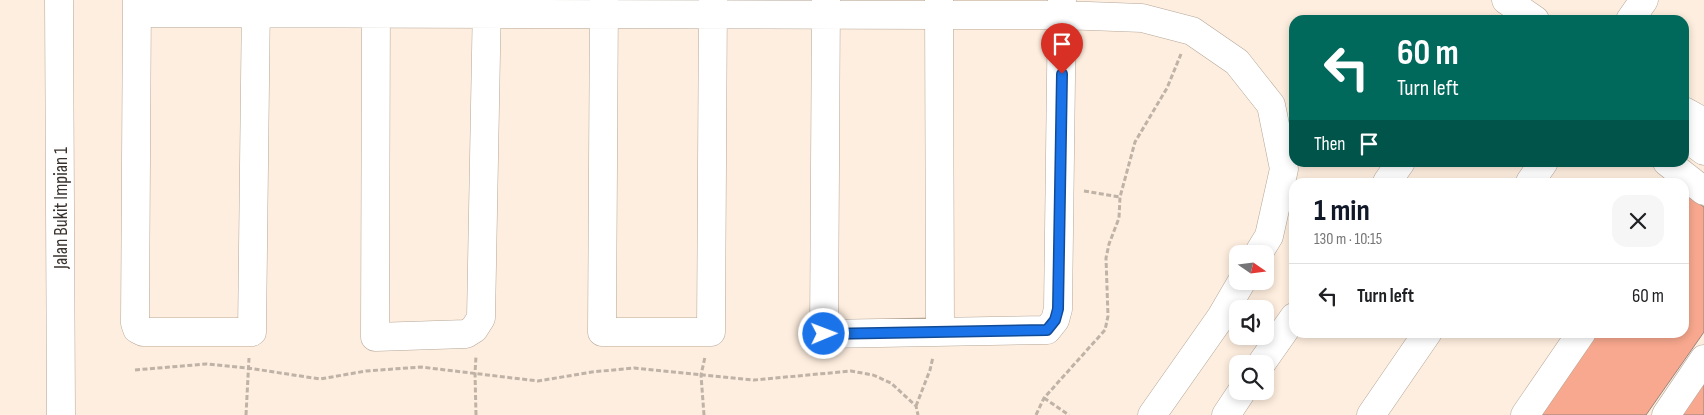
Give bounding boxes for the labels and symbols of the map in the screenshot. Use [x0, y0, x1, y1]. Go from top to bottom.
pin [1041, 23, 1083, 74]
street label: Jalan Bukit Impian 1 [50, 147, 73, 270]
north arrow [1229, 245, 1274, 290]
position arrow [797, 307, 849, 359]

